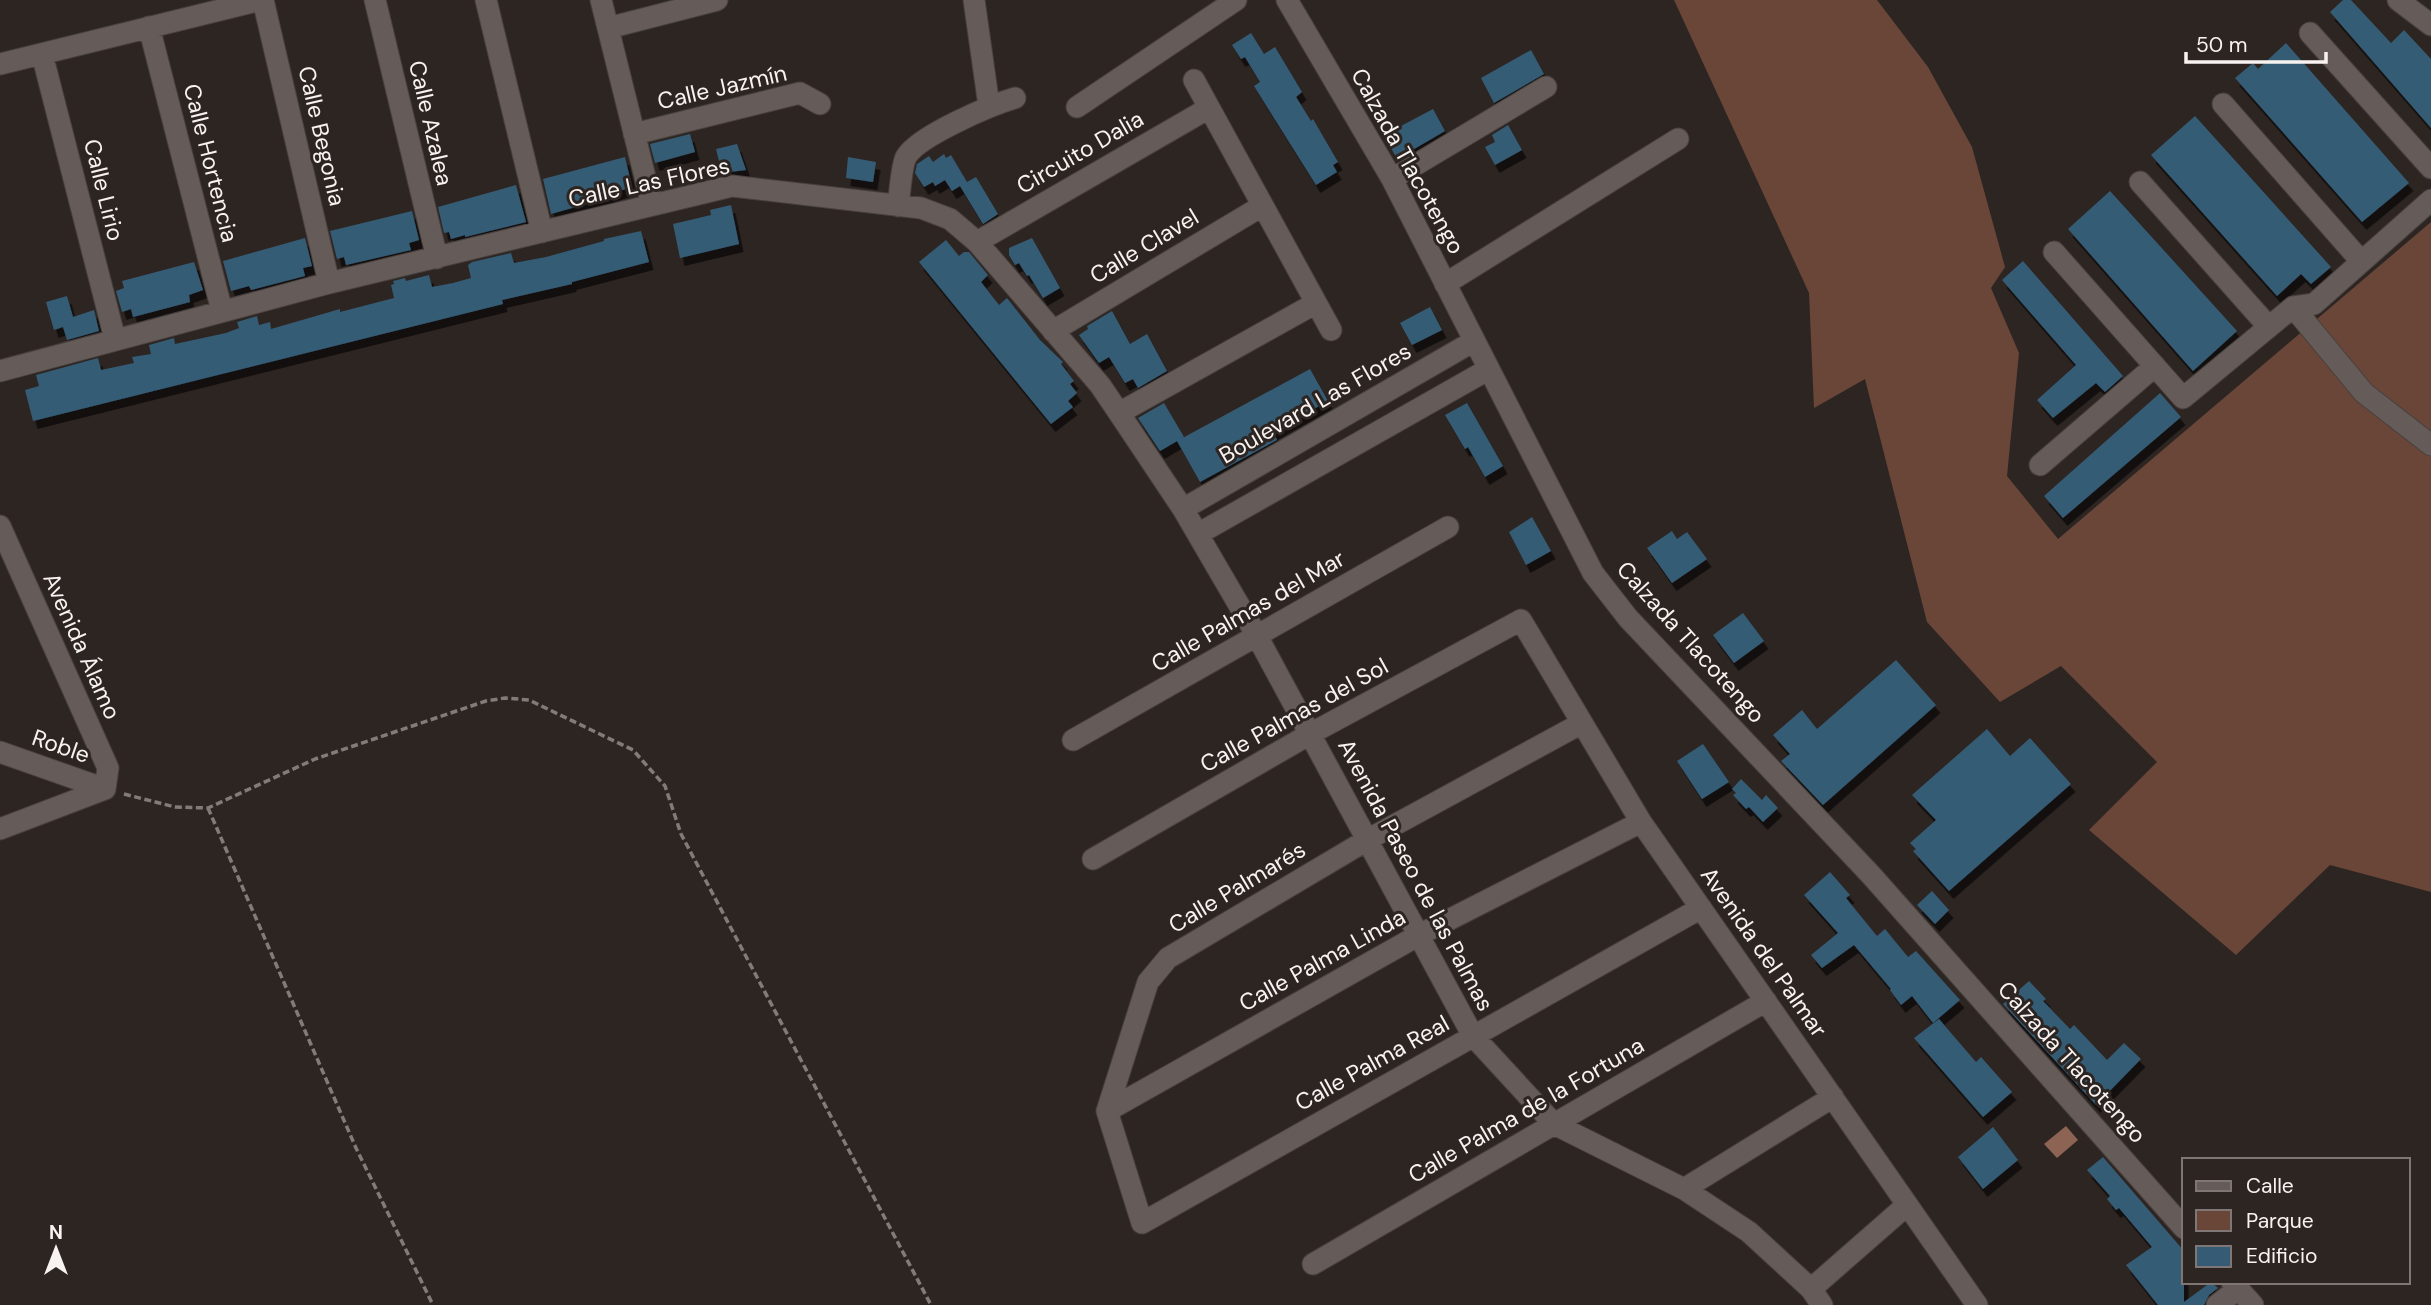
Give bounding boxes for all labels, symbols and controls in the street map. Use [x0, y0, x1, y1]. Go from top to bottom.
scale bar [2186, 21, 2326, 65]
text: 50 m [2196, 31, 2247, 59]
street label: Calle Azalea [402, 58, 460, 188]
street label: Calle Jazmín [654, 58, 790, 116]
street label: Calle Begonia [291, 63, 353, 209]
street label: Calzada Tlacotengo [1344, 63, 1472, 259]
street label: Calle Hortencia [177, 81, 245, 245]
street label: Circuito Dalia [1011, 104, 1149, 200]
street label: Calle Lirio [77, 136, 131, 244]
street label: Calle Las Flores [565, 150, 733, 214]
street label: Calle Clavel [1084, 202, 1204, 290]
street label: Boulevard Las Flores [1213, 336, 1417, 470]
street label: Calle Palmas del Mar [1146, 543, 1350, 679]
street label: Calzada Tlacotengo [1610, 555, 1772, 729]
street label: Avenida Álamo [36, 568, 128, 724]
street label: Calle Palmas del Sol [1195, 651, 1393, 779]
street label: Roble [28, 722, 94, 770]
street label: Avenida Paseo de las Palmas [1331, 734, 1501, 1016]
street label: Calle Palmarés [1163, 834, 1311, 940]
street label: Avenida del Palmar [1694, 861, 1834, 1043]
street label: Calle Palma Linda [1233, 902, 1411, 1018]
street label: Calzada Tlacotengo [1991, 975, 2153, 1149]
street label: Calle Palma Real [1290, 1008, 1454, 1118]
street label: Calle Palma de la Fortuna [1403, 1030, 1649, 1190]
legend [2182, 1158, 2410, 1284]
text: Calle [2246, 1172, 2294, 1200]
text: Parque [2246, 1207, 2314, 1235]
north arrow [21, 1214, 91, 1284]
text: N [49, 1220, 63, 1245]
text: Edificio [2246, 1242, 2317, 1270]

